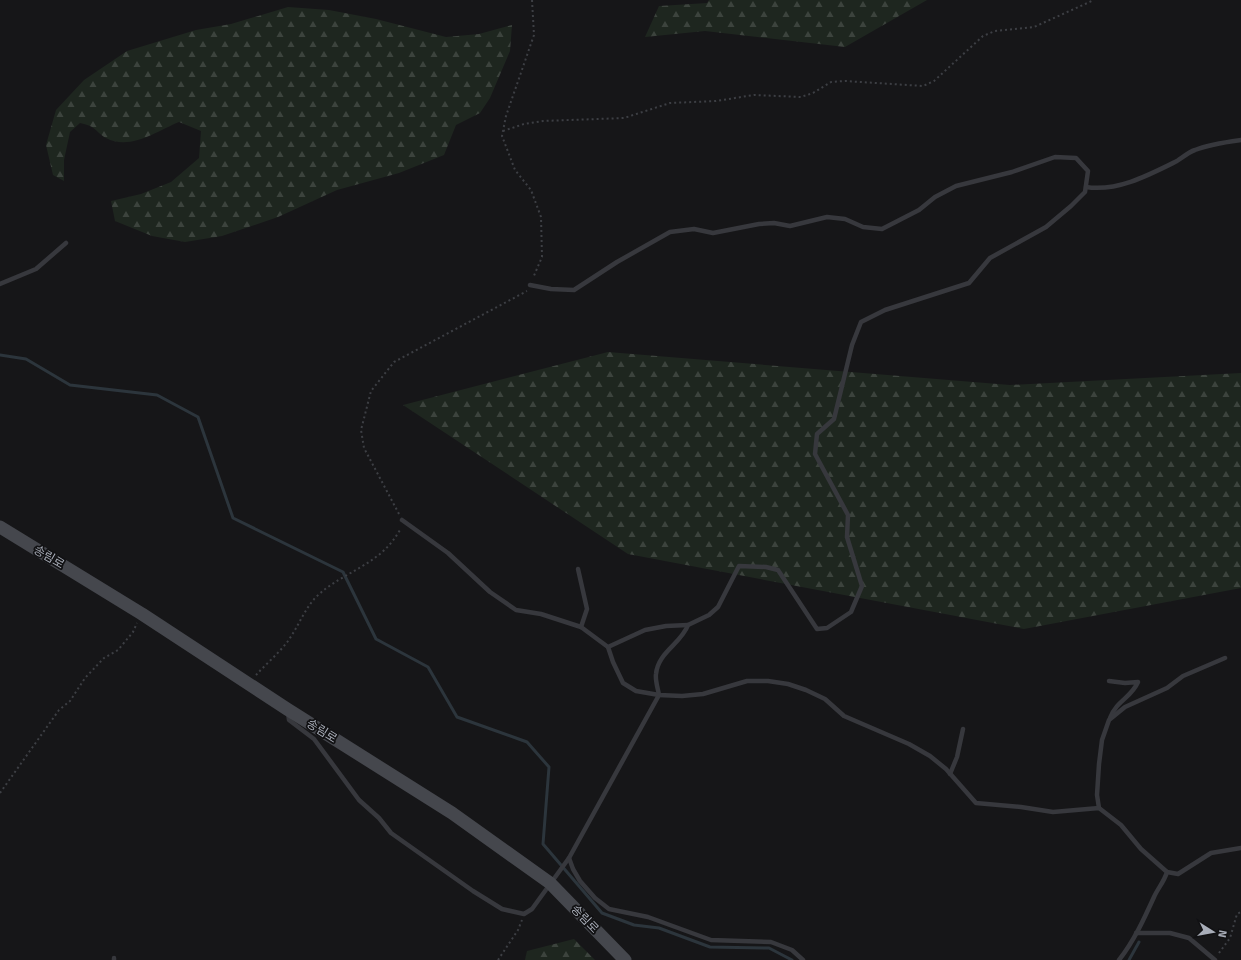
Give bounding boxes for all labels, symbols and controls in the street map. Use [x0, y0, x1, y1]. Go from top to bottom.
street label: 송림로 [31, 542, 67, 572]
street label: 송림로 [304, 716, 340, 746]
street label: 송림로 [568, 902, 602, 936]
north arrow [1193, 912, 1233, 952]
text: N [1215, 929, 1229, 939]

